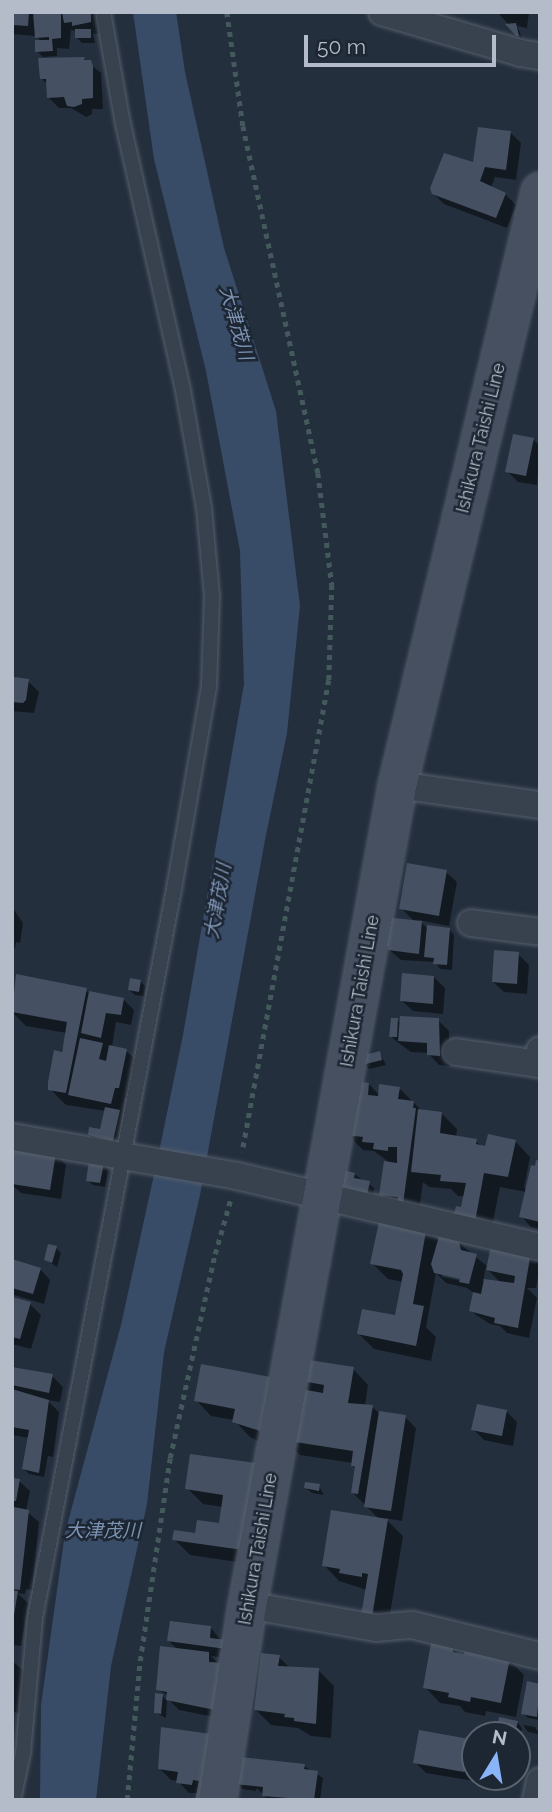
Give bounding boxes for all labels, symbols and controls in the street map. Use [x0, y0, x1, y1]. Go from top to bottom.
scale bar [307, 21, 500, 65]
text: 50 m [317, 34, 366, 59]
water label: 大津茂川 [215, 283, 257, 363]
street label: Ishikura Taishi Line [452, 360, 510, 516]
water label: 大津茂川 [200, 862, 236, 940]
street label: Ishikura Taishi Line [336, 913, 384, 1069]
street label: Ishikura Taishi Line [234, 1471, 282, 1627]
water label: 大津茂川 [65, 1520, 141, 1542]
north arrow [461, 1721, 531, 1791]
text: N [490, 1725, 509, 1750]

